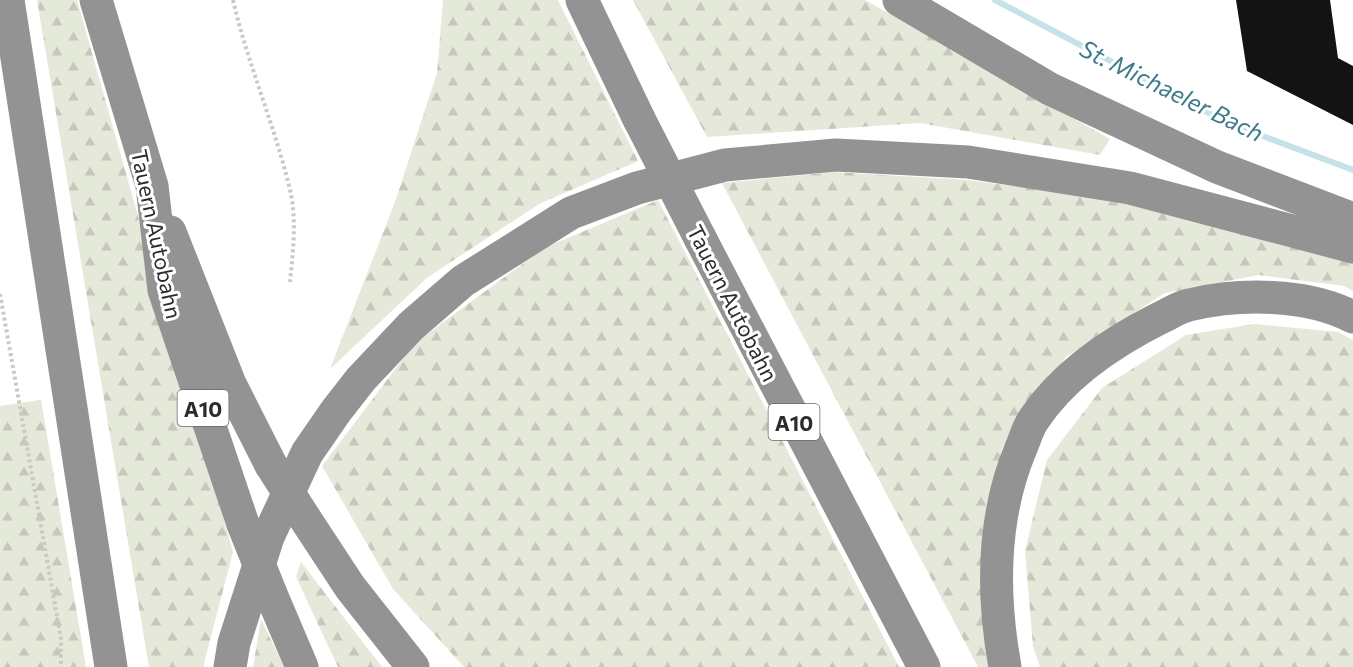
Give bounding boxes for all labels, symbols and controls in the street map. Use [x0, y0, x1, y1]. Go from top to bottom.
water label: St. Michaeler Bach [1076, 33, 1268, 147]
street label: Tauern Autobahn [126, 147, 188, 321]
street label: Tauern Autobahn [682, 220, 784, 386]
road number: A10 [178, 390, 228, 426]
road number: A10 [768, 404, 820, 440]

